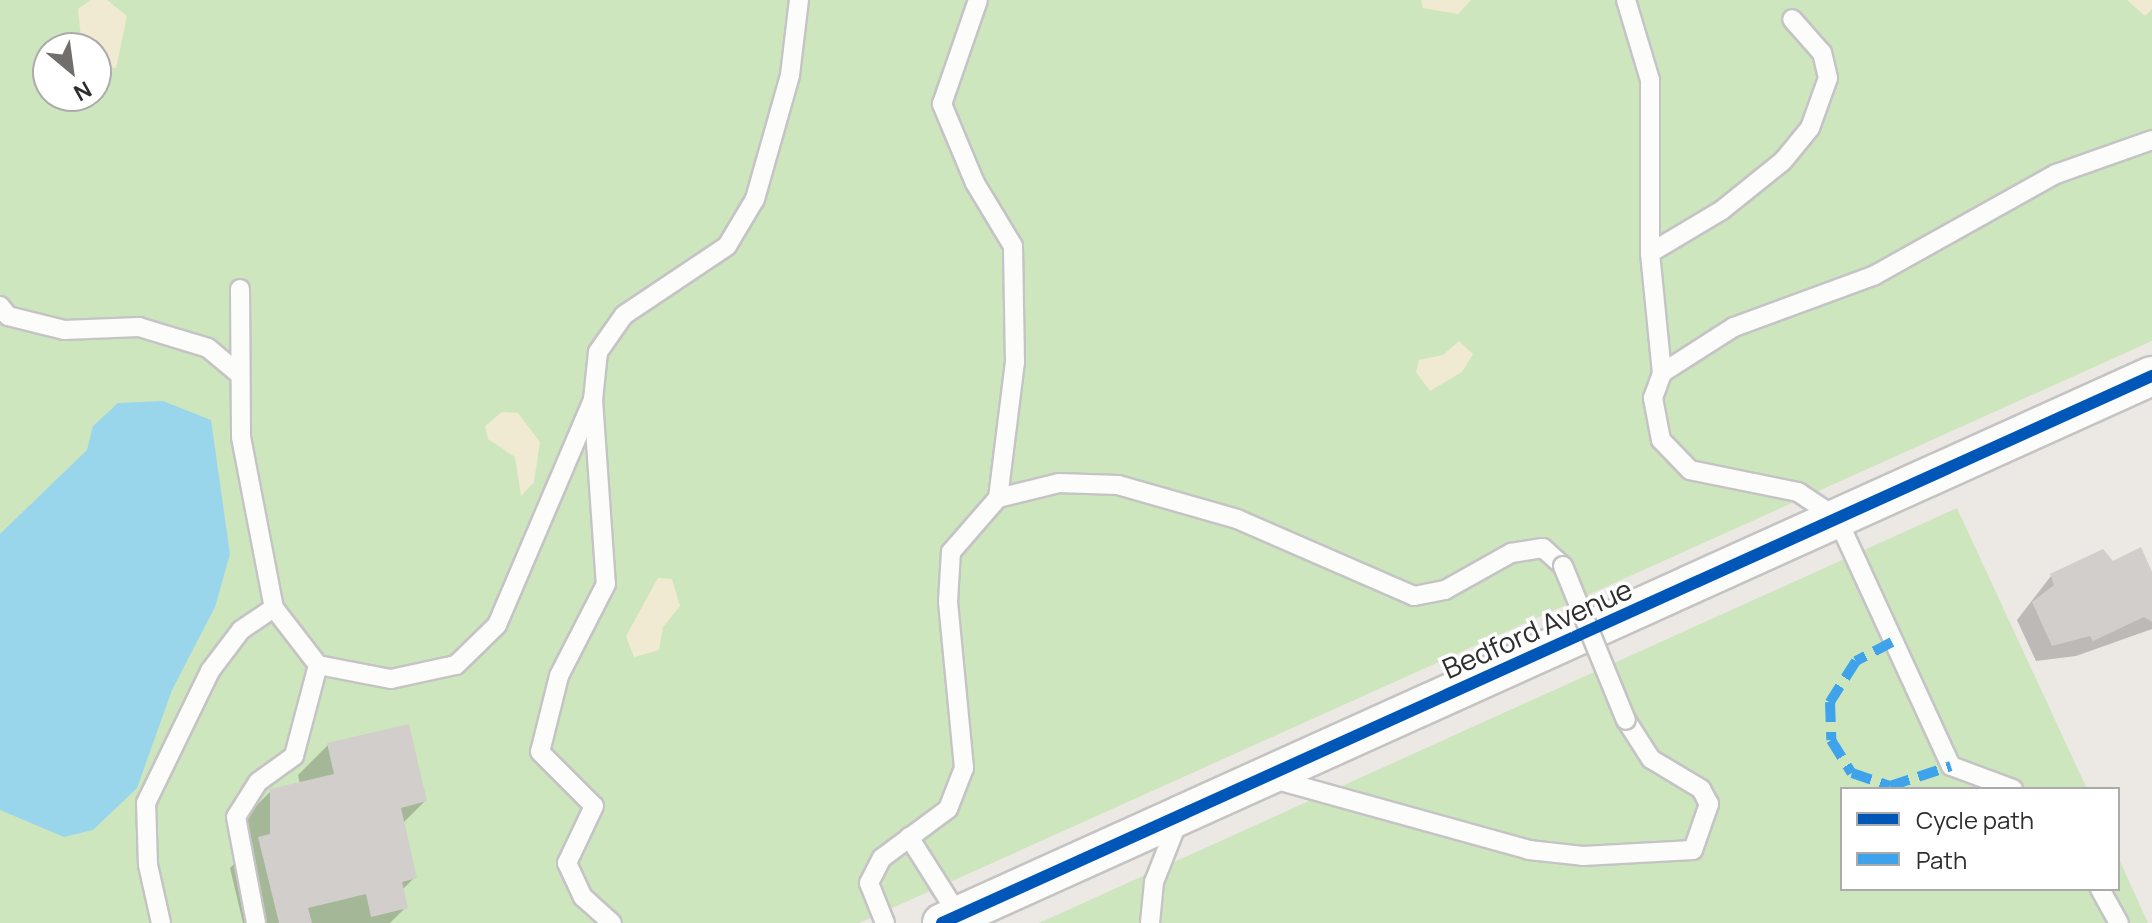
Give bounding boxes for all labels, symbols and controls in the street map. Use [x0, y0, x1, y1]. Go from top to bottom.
north arrow [32, 32, 112, 112]
text: N [68, 74, 97, 108]
street label: Bedford Avenue [1437, 571, 1637, 685]
legend [1840, 787, 2120, 891]
text: Cycle path [1916, 803, 2034, 836]
text: Path [1916, 843, 1967, 876]

